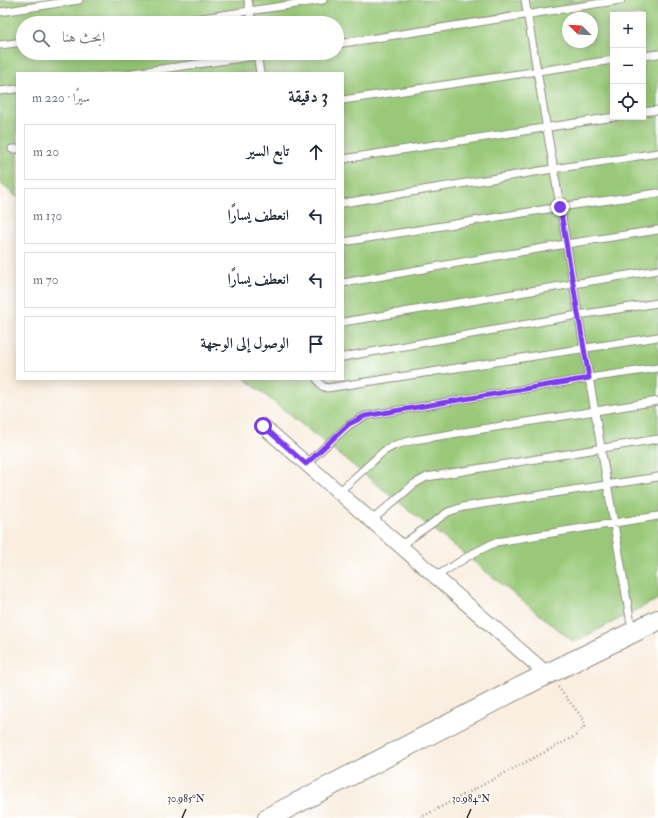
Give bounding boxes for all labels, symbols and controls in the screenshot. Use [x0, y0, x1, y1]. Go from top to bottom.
north arrow [562, 12, 598, 48]
map controls [610, 12, 646, 120]
button: + [610, 12, 646, 48]
search box [16, 16, 344, 60]
icon: search [30, 27, 52, 49]
text: ابحث هنا [62, 28, 105, 47]
button: − [610, 48, 646, 84]
button: locate [610, 84, 646, 120]
text: 3 دقيقة [288, 86, 328, 107]
text: سيرًا · 220 m [32, 90, 90, 106]
icon: ahead [305, 141, 327, 163]
text: تابع السير [247, 142, 289, 161]
text: 20 m [33, 144, 59, 160]
route end [551, 198, 569, 216]
icon: left [305, 205, 327, 227]
text: انعطف يسارًا [228, 206, 289, 225]
text: 130 m [33, 208, 62, 224]
icon: left [305, 269, 327, 291]
text: انعطف يسارًا [228, 270, 289, 289]
text: 70 m [33, 272, 58, 288]
icon: arrive [305, 333, 327, 355]
text: الوصول إلى الوجهة [201, 334, 289, 353]
route start [254, 417, 272, 435]
text: 30.985°N [167, 793, 205, 805]
text: 30.984°N [452, 793, 490, 805]

